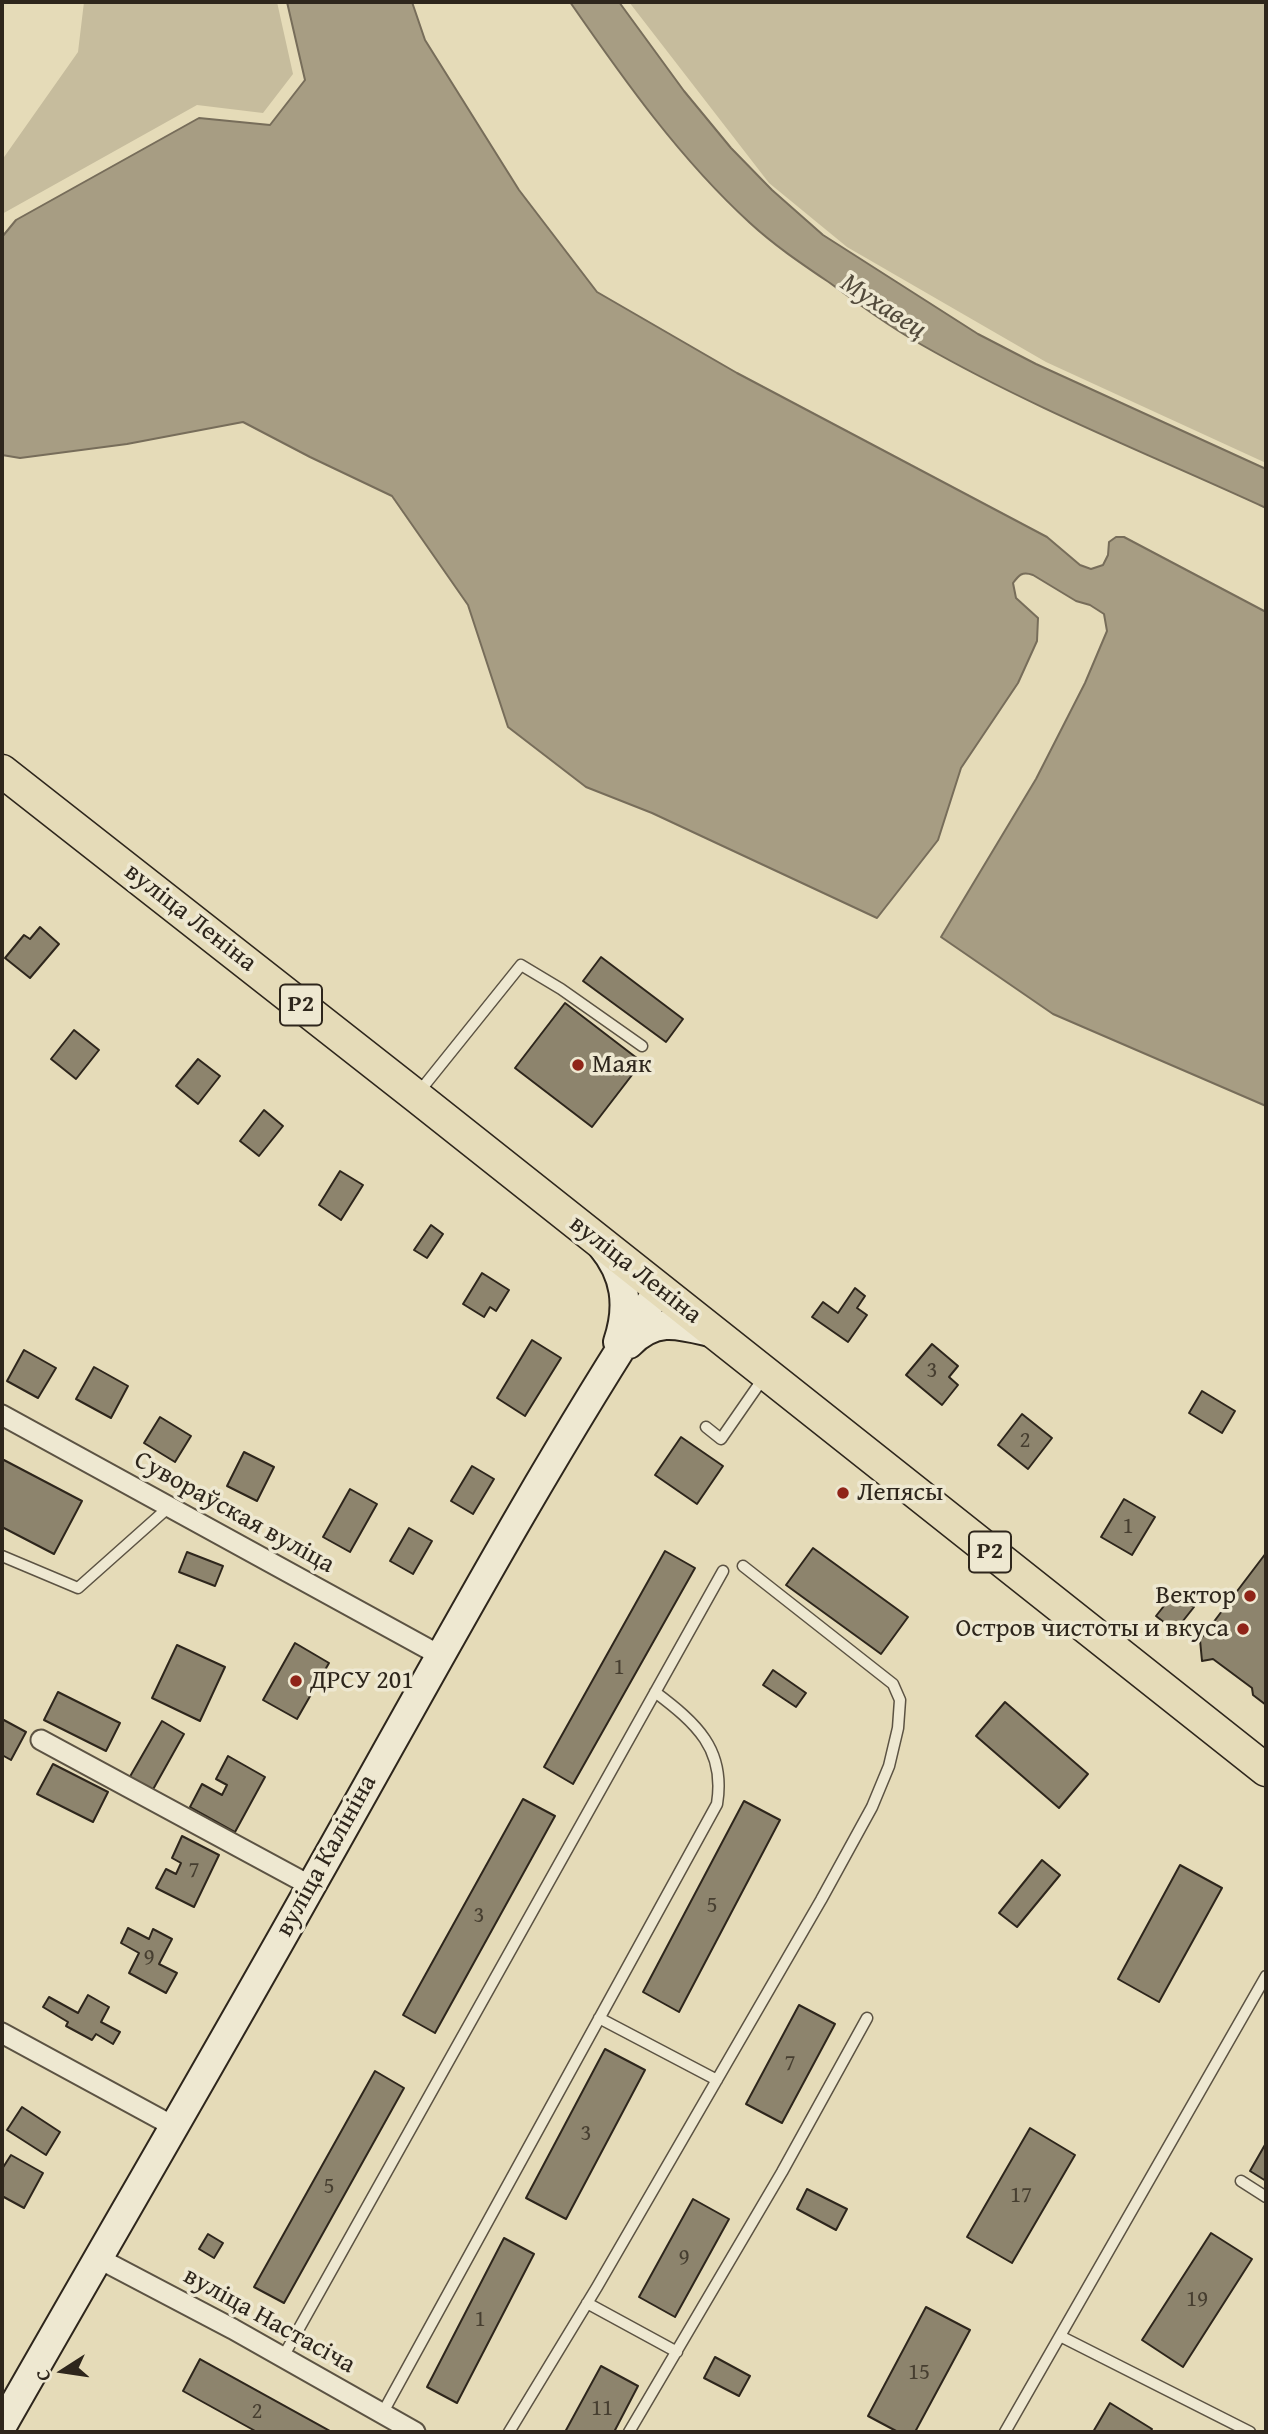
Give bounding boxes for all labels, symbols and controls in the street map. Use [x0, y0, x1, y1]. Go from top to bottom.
water label: Мухавец [834, 267, 932, 347]
street label: вуліца Леніна [118, 857, 262, 979]
road number: Р2 [280, 985, 322, 1026]
place label: Маяк [592, 1049, 652, 1081]
marker: Маяк [570, 1057, 586, 1073]
street label: вуліца Леніна [563, 1209, 707, 1331]
house number: 3 [926, 1357, 938, 1385]
house number: 2 [1019, 1427, 1031, 1455]
street label: Сувораўская вуліца [128, 1445, 340, 1581]
place label: Лепясы [857, 1477, 943, 1509]
marker: Лепясы [835, 1485, 851, 1501]
house number: 1 [1122, 1513, 1134, 1541]
road number: Р2 [969, 1532, 1011, 1572]
place label: Вектор [1156, 1580, 1236, 1612]
marker: Вектор [1242, 1588, 1258, 1604]
place label: Остров чистоты и вкуса [956, 1613, 1229, 1645]
marker: Остров чистоты и вкуса [1235, 1621, 1251, 1637]
house number: 1 [613, 1654, 625, 1682]
place label: ДРСУ 201 [310, 1665, 414, 1697]
marker: ДРСУ 201 [288, 1673, 304, 1689]
street label: вуліца Калініна [270, 1770, 384, 1942]
house number: 7 [188, 1857, 200, 1885]
house number: 5 [706, 1892, 718, 1920]
house number: 3 [473, 1902, 485, 1930]
house number: 9 [143, 1944, 155, 1972]
house number: 7 [784, 2050, 796, 2078]
house number: 3 [580, 2120, 592, 2148]
house number: 5 [323, 2173, 335, 2201]
house number: 17 [1010, 2182, 1032, 2210]
house number: 9 [678, 2244, 690, 2272]
street label: вуліца Настасіча [178, 2261, 360, 2381]
house number: 19 [1186, 2286, 1208, 2314]
house number: 1 [474, 2306, 486, 2334]
north arrow [28, 2336, 98, 2406]
house number: 15 [908, 2359, 930, 2387]
text: С [28, 2367, 57, 2384]
house number: 11 [591, 2395, 613, 2423]
house number: 2 [251, 2398, 263, 2426]

